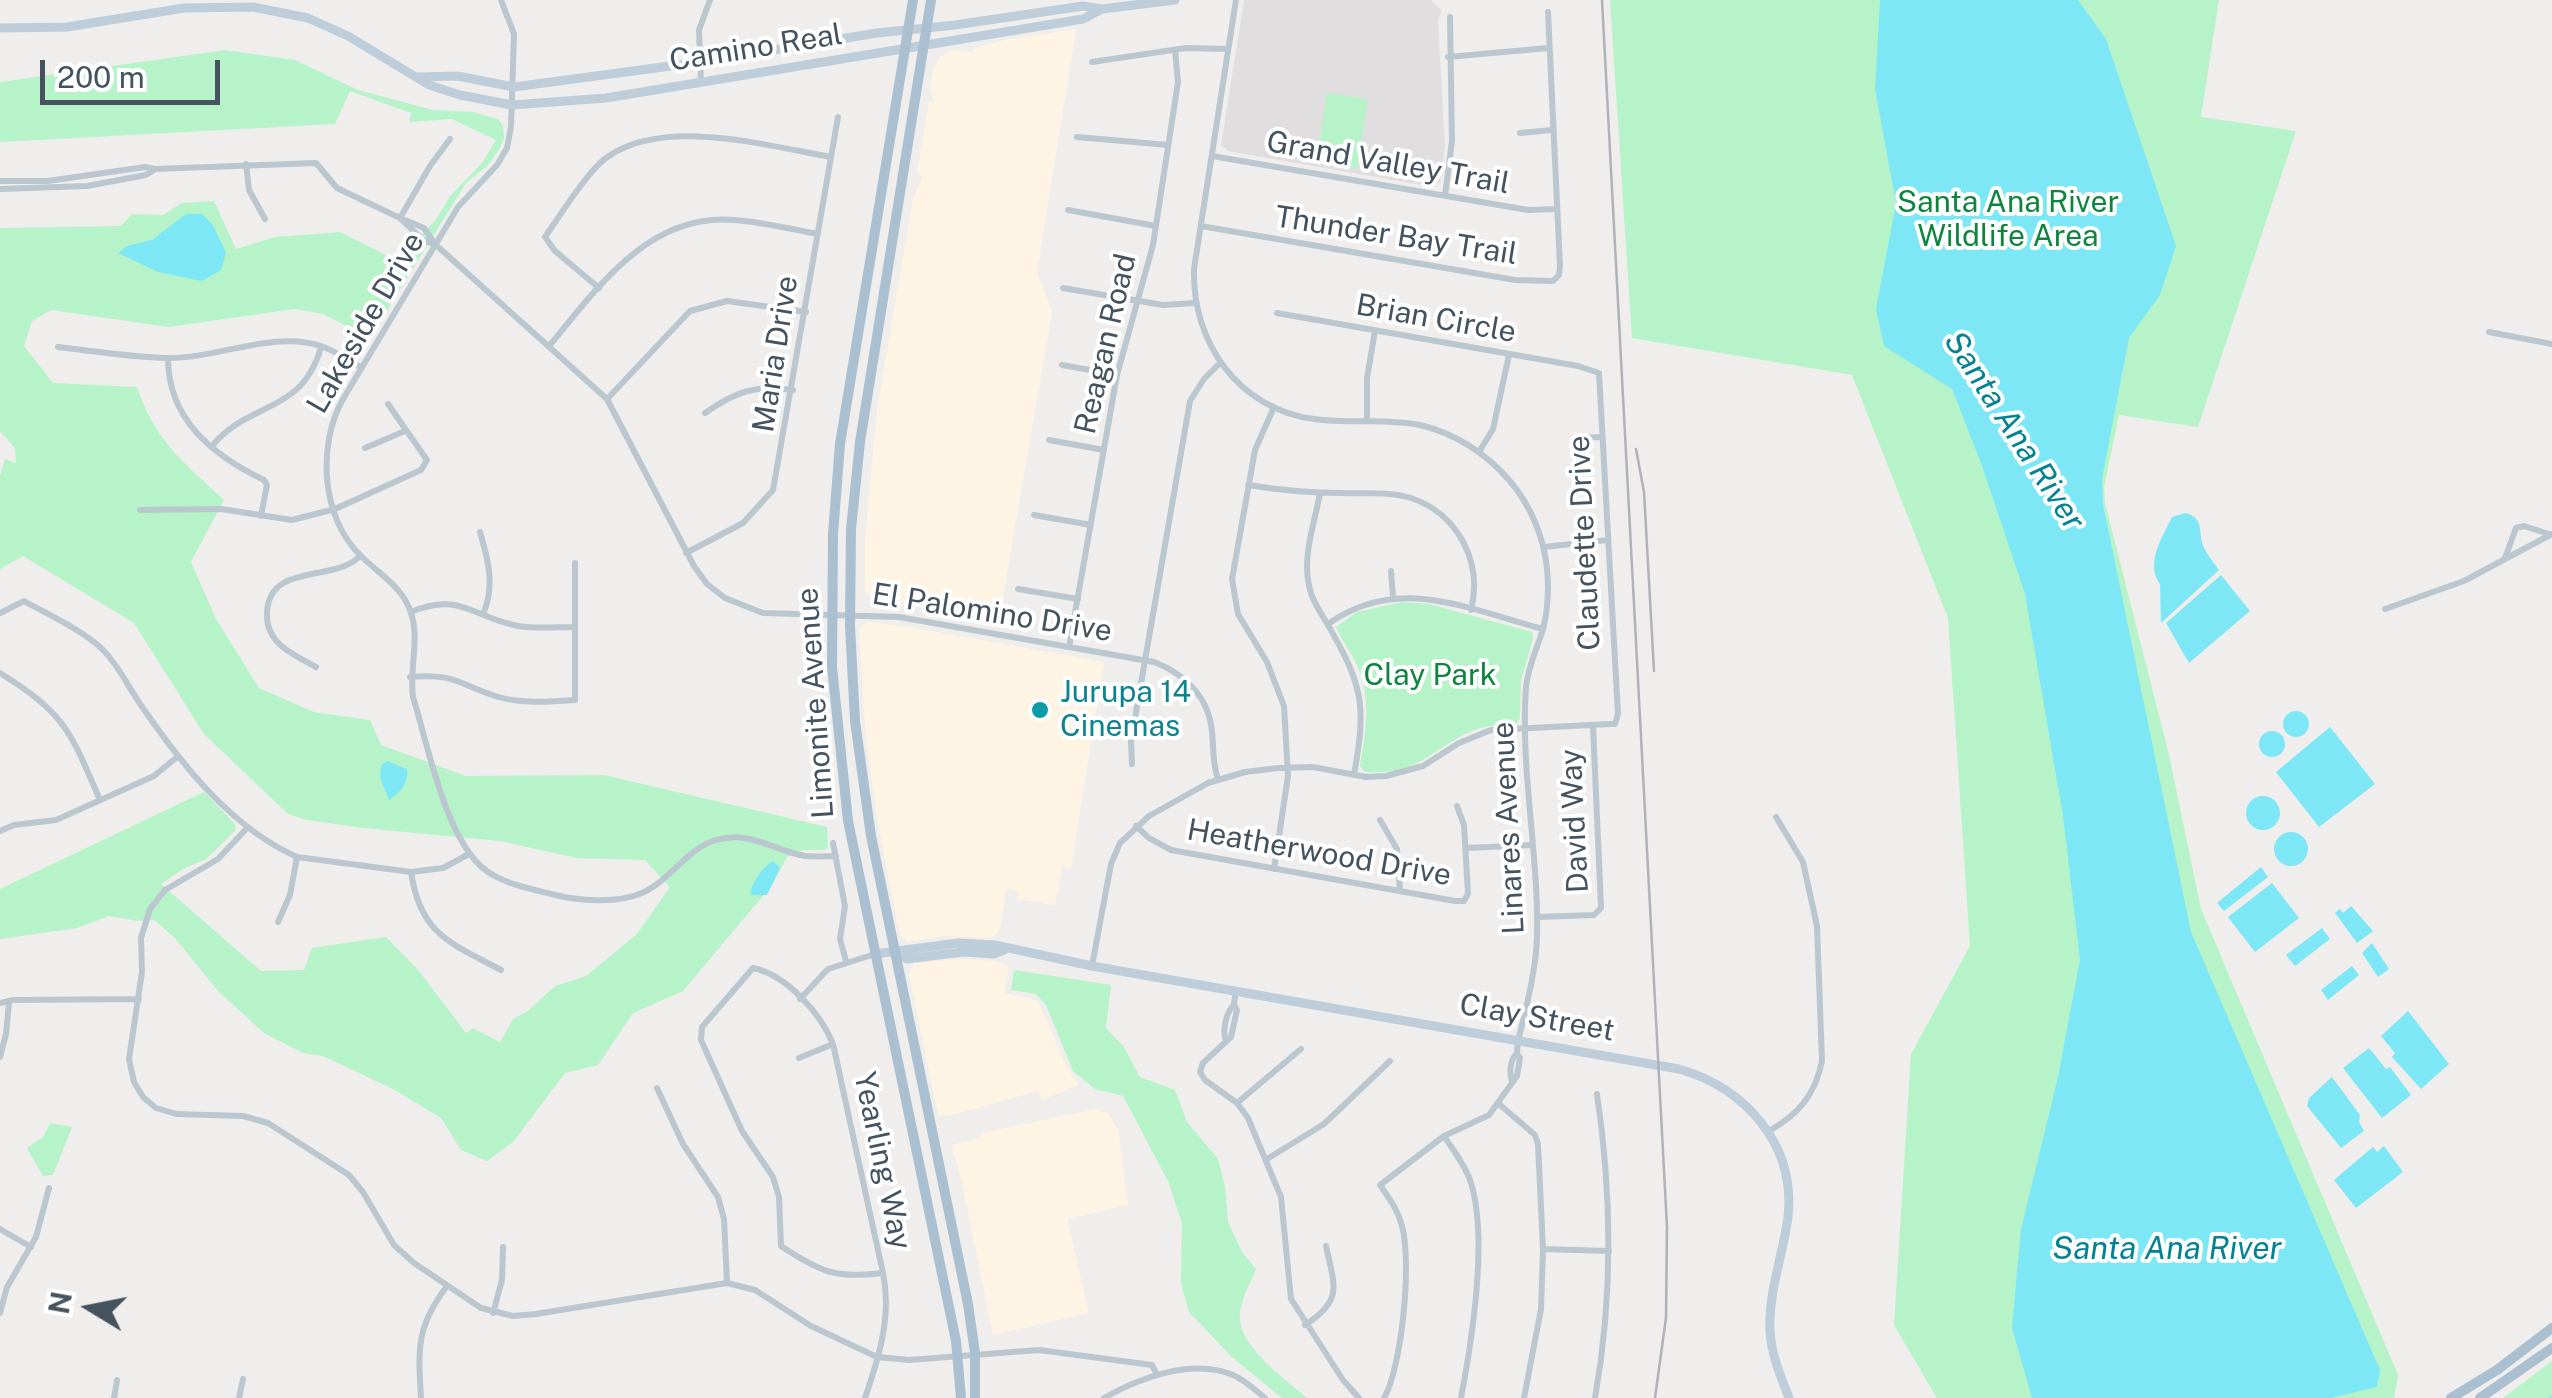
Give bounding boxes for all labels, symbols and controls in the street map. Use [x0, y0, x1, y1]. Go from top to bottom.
street label: Camino Real [667, 17, 845, 79]
scale bar [45, 40, 225, 102]
text: 200 m [57, 59, 145, 95]
street label: Grand Valley Trail [1264, 124, 1512, 202]
park label: Santa Ana River Wildlife Area [1897, 185, 2119, 256]
street label: Thunder Bay Trail [1272, 199, 1520, 273]
street label: Lakeside Drive [300, 226, 432, 420]
street label: Reagan Road [1068, 250, 1144, 438]
street label: Maria Drive [746, 273, 806, 435]
street label: Brian Circle [1353, 287, 1519, 351]
water label: Santa Ana River [1935, 324, 2093, 538]
street label: Claudette Drive [1561, 435, 1609, 651]
street label: El Palomino Drive [870, 576, 1114, 650]
street label: Limonite Avenue [790, 586, 842, 820]
park label: Clay Park [1364, 658, 1496, 694]
place label: Jurupa 14 Cinemas [1060, 675, 1191, 746]
marker: Jurupa 14 Cinemas [1029, 699, 1051, 721]
street label: Linares Avenue [1485, 721, 1533, 935]
street label: David Way [1553, 748, 1597, 894]
street label: Heatherwood Drive [1184, 812, 1454, 894]
street label: Clay Street [1457, 987, 1617, 1049]
street label: Yearling Way [846, 1069, 918, 1253]
water label: Santa Ana River [2052, 1230, 2282, 1268]
north arrow [40, 1258, 140, 1358]
text: N [42, 1289, 78, 1316]

